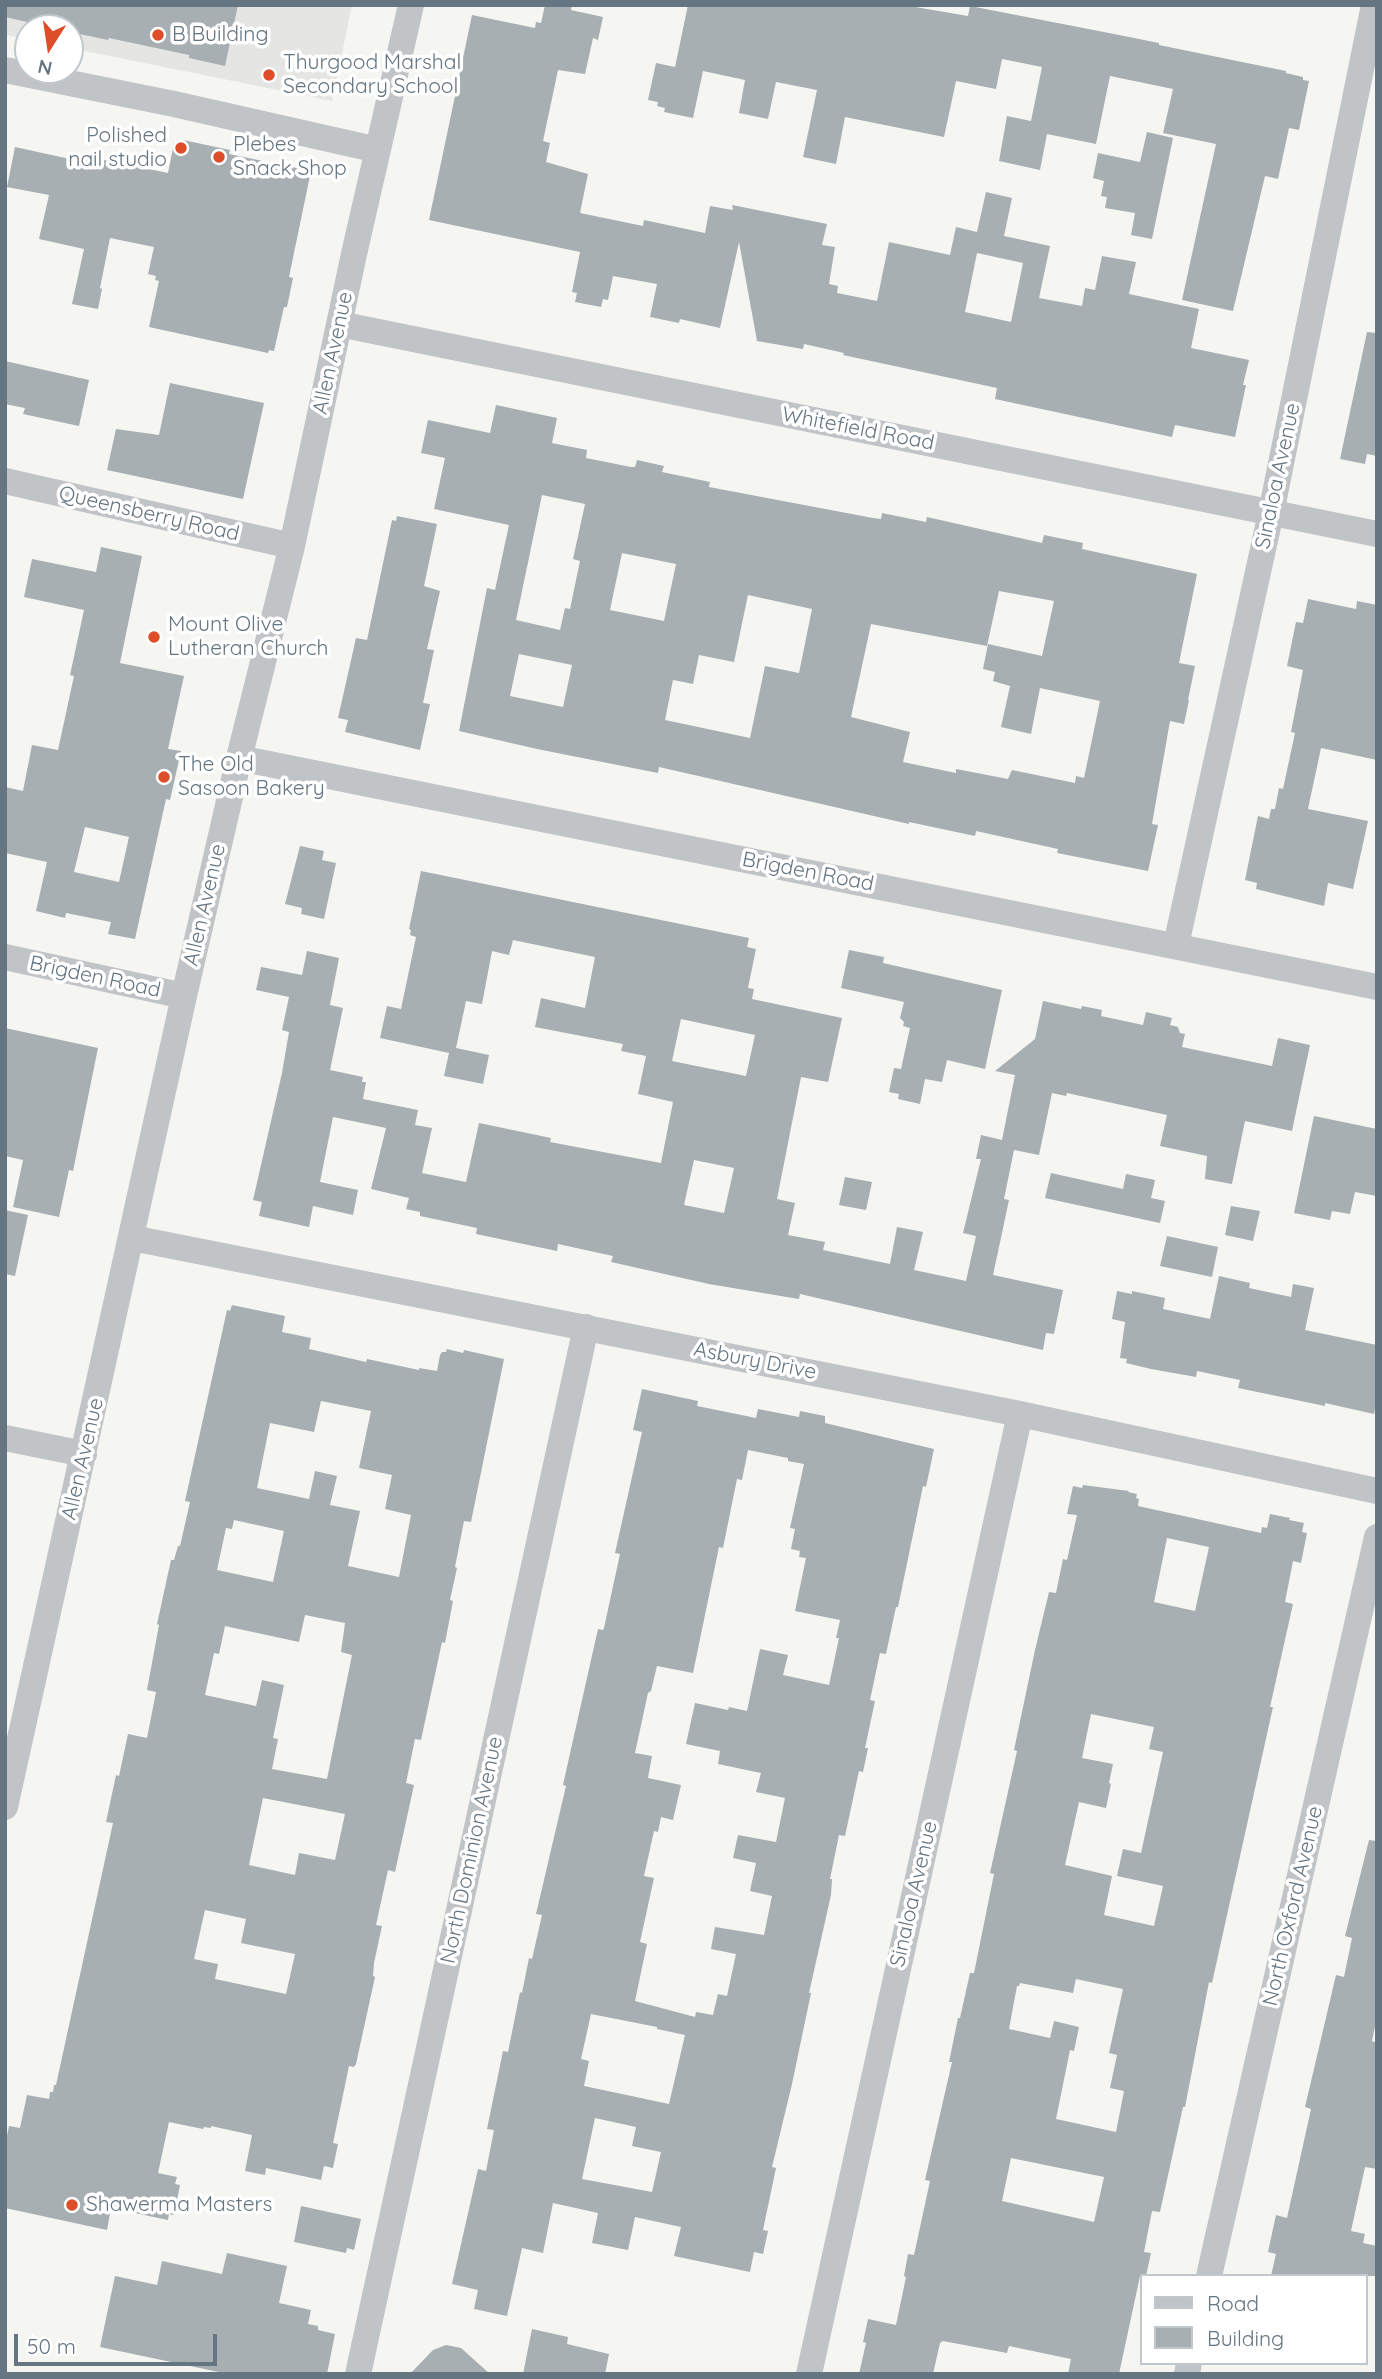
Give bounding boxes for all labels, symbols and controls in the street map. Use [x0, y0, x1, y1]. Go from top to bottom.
north arrow [14, 14, 84, 84]
place label: B Building [172, 22, 269, 48]
marker: B Building [150, 27, 166, 43]
place label: Thurgood Marshal Secondary School [283, 50, 461, 100]
text: N [36, 54, 54, 81]
marker: Thurgood Marshal Secondary School [261, 67, 277, 83]
place label: Polished nail studio [68, 123, 167, 173]
place label: Plebes Snack Shop [233, 132, 347, 182]
marker: Polished nail studio [173, 140, 189, 156]
marker: Plebes Snack Shop [211, 149, 227, 165]
street label: Allen Avenue [308, 289, 358, 417]
street label: Sinaloa Avenue [1250, 401, 1306, 551]
street label: Whitefield Road [780, 402, 936, 456]
street label: Queensberry Road [56, 481, 242, 547]
place label: Mount Olive Lutheran Church [168, 612, 328, 662]
marker: Mount Olive Lutheran Church [146, 629, 162, 645]
place label: The Old Sasoon Bakery [178, 752, 325, 802]
marker: The Old Sasoon Bakery [156, 769, 172, 785]
street label: Allen Avenue [179, 841, 231, 969]
street label: Brigden Road [740, 847, 876, 897]
street label: Brigden Road [27, 951, 163, 1003]
street label: Asbury Drive [692, 1337, 818, 1385]
street label: Allen Avenue [57, 1395, 109, 1523]
street label: North Dominion Avenue [436, 1734, 508, 1966]
street label: North Oxford Avenue [1258, 1804, 1328, 2008]
street label: Sinaloa Avenue [885, 1819, 943, 1969]
place label: Shawerma Masters [86, 2192, 272, 2218]
marker: Shawerma Masters [64, 2197, 80, 2213]
legend [1140, 2274, 1368, 2365]
text: Road [1207, 2290, 1259, 2316]
scale bar [18, 2320, 220, 2364]
text: Building [1207, 2325, 1284, 2351]
text: 50 m [27, 2333, 76, 2359]

